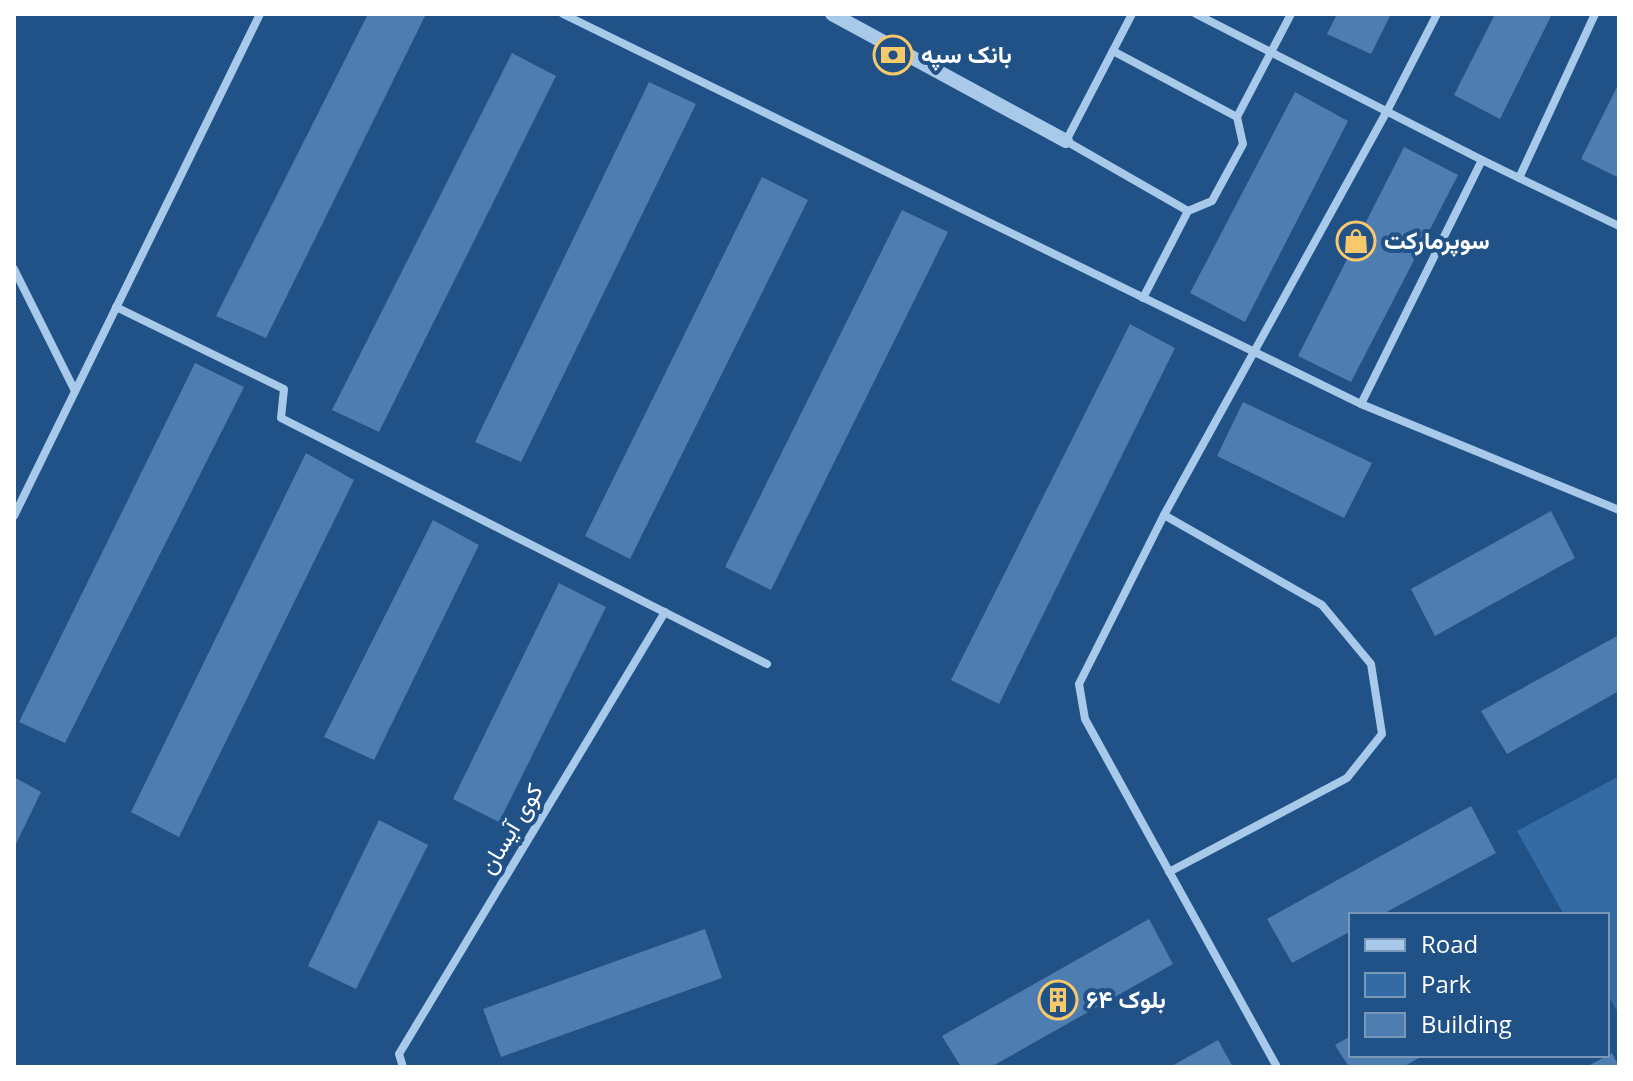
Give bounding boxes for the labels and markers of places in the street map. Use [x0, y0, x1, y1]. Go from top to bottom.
bank icon: بانک سپه [872, 34, 914, 76]
place label: بانک سپه [921, 37, 1012, 71]
shop icon: سوپرمارکت [1335, 220, 1377, 262]
place label: سوپرمارکت [1384, 223, 1490, 257]
building icon: بلوک ۶۴ [1037, 979, 1079, 1021]
place label: بلوک ۶۴ [1086, 982, 1166, 1015]

